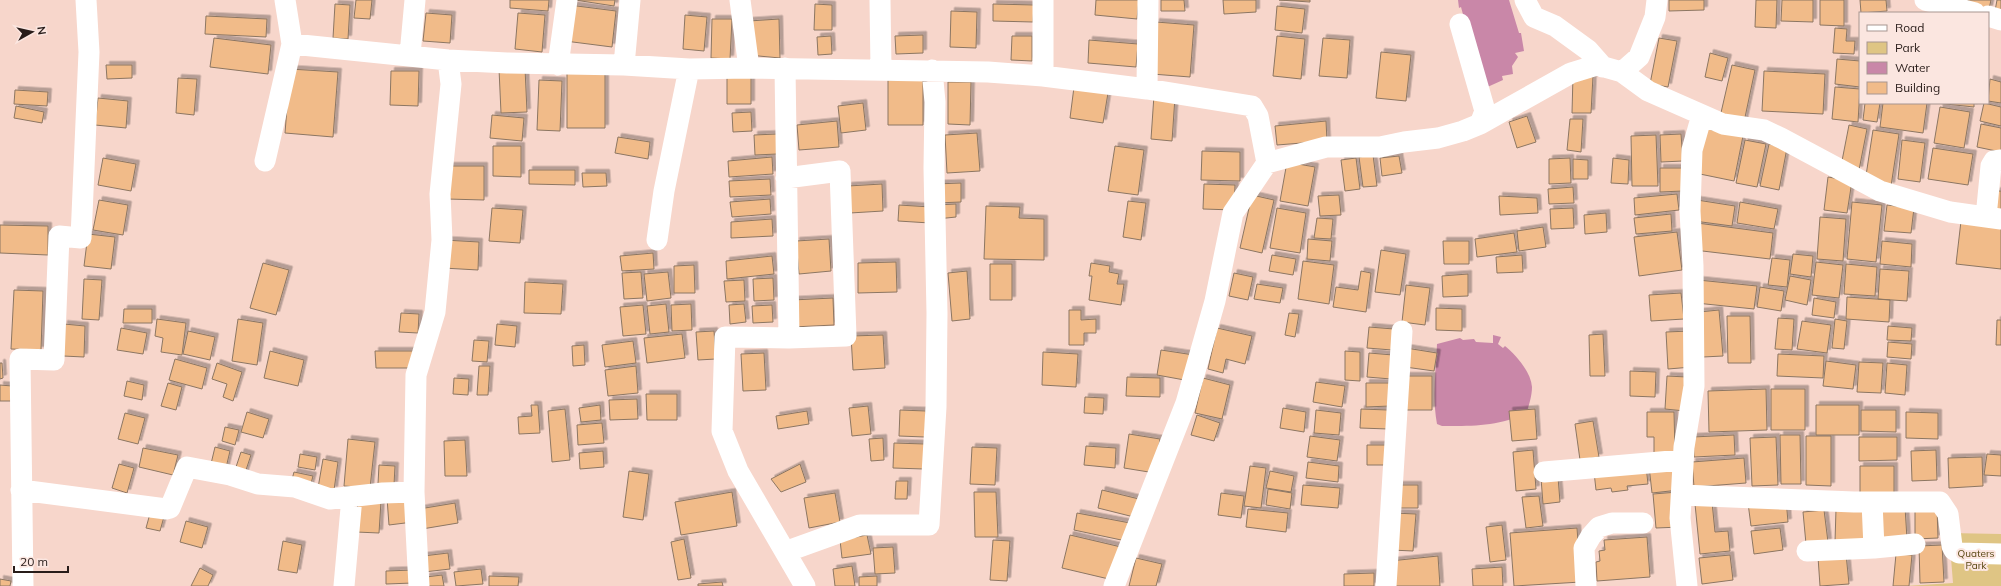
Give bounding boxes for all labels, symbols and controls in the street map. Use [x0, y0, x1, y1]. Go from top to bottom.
north arrow [12, 12, 52, 52]
legend [1859, 12, 1989, 104]
text: Road [1895, 20, 1924, 35]
text: N [34, 26, 49, 36]
text: Park [1895, 40, 1921, 55]
text: Water [1895, 60, 1931, 75]
text: Building [1895, 80, 1940, 95]
park label: Quaters Park [1958, 547, 1994, 572]
scale bar [14, 548, 68, 574]
text: 20 m [20, 554, 48, 569]

